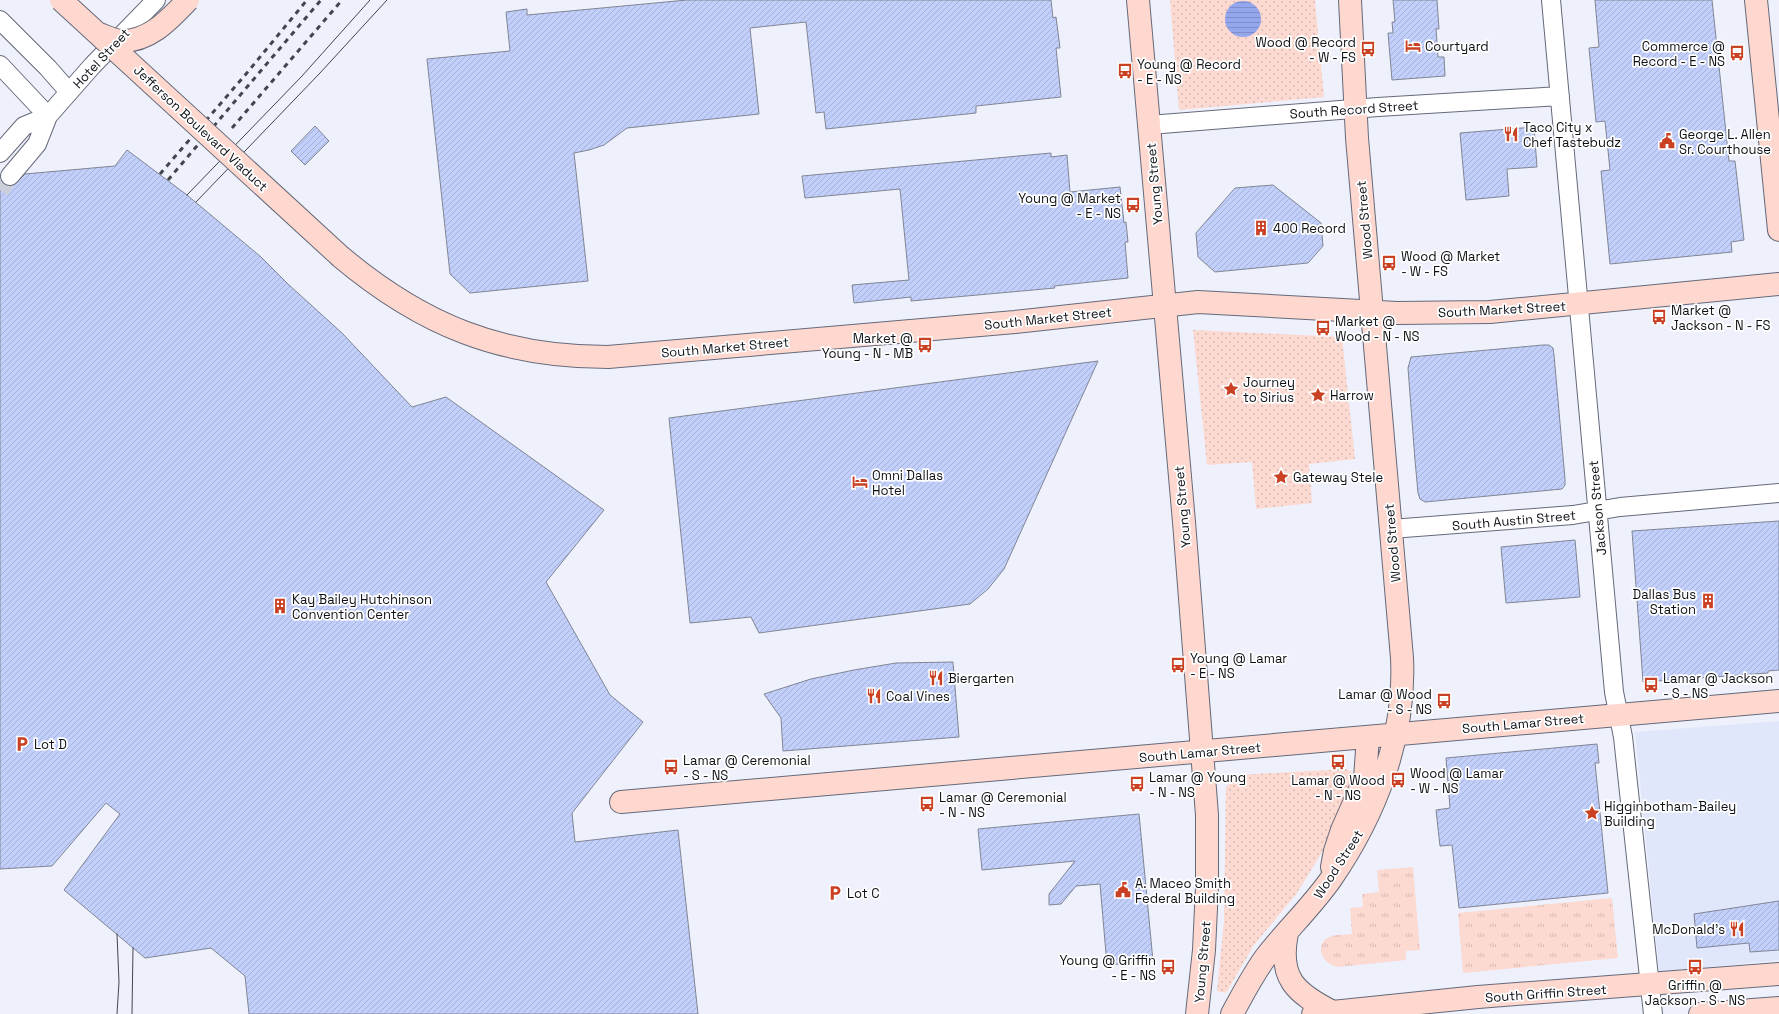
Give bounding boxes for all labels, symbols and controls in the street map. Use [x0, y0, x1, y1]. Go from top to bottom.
street label: Hotel Street [69, 25, 134, 92]
place label: Wood @ Record - W - FS [1256, 34, 1356, 66]
hotel icon: Courtyard [1404, 37, 1422, 55]
place label: Courtyard [1425, 38, 1489, 55]
place label: Commerce @ Record - E - NS [1633, 38, 1725, 70]
bus stop icon: Wood @ Record - W - FS [1359, 40, 1377, 58]
bus stop icon: Commerce @ Record - E - NS [1728, 44, 1746, 62]
place label: Young @ Record - E - NS [1137, 56, 1241, 88]
street label: Jefferson Boulevard Viaduct [130, 62, 271, 195]
bus stop icon: Young @ Record - E - NS [1116, 62, 1134, 80]
street label: South Record Street [1289, 97, 1419, 122]
place label: Taco City x Chef Tastebudz [1523, 119, 1621, 151]
restaurant icon: Taco City x Chef Tastebudz [1502, 125, 1520, 143]
place label: George L. Allen Sr. Courthouse [1679, 126, 1771, 158]
public building icon: George L. Allen Sr. Courthouse [1658, 132, 1676, 150]
street label: Young Street [1142, 142, 1167, 226]
street label: Wood Street [1353, 180, 1376, 260]
place label: Young @ Market - E - NS [1018, 190, 1121, 222]
bus stop icon: Young @ Market - E - NS [1124, 196, 1142, 214]
building icon: 400 Record [1252, 219, 1270, 237]
place label: 400 Record [1273, 220, 1346, 237]
place label: Wood @ Market - W - FS [1401, 248, 1500, 280]
bus stop icon: Wood @ Market - W - FS [1380, 254, 1398, 272]
street label: South Market Street [1438, 298, 1566, 321]
place label: Market @ Jackson - N - FS [1671, 302, 1770, 334]
street label: South Market Street [984, 303, 1113, 334]
bus stop icon: Market @ Jackson - N - FS [1650, 308, 1668, 326]
place label: Market @ Wood - N - NS [1335, 313, 1420, 345]
bus stop icon: Market @ Wood - N - NS [1314, 319, 1332, 337]
place label: Market @ Young - N - MB [822, 330, 913, 362]
street label: South Market Street [661, 333, 790, 362]
bus stop icon: Market @ Young - N - MB [916, 336, 934, 354]
place label: Journey to Sirius [1243, 374, 1295, 406]
place icon: Journey to Sirius [1222, 380, 1240, 398]
place icon: Harrow [1309, 386, 1327, 404]
place label: Harrow [1330, 387, 1374, 404]
street label: Jackson Street [1585, 460, 1610, 556]
street label: Young Street [1170, 465, 1195, 549]
place label: Omni Dallas Hotel [872, 467, 943, 499]
place icon: Gateway Stele [1272, 468, 1290, 486]
place label: Gateway Stele [1293, 469, 1383, 486]
hotel icon: Omni Dallas Hotel [851, 473, 869, 491]
street label: Wood Street [1381, 503, 1404, 583]
street label: South Austin Street [1451, 507, 1577, 534]
place label: Dallas Bus Station [1633, 586, 1696, 618]
place label: Kay Bailey Hutchinson Convention Center [292, 591, 432, 623]
building icon: Dallas Bus Station [1699, 592, 1717, 610]
building icon: Kay Bailey Hutchinson Convention Center [271, 597, 289, 615]
place label: Young @ Lamar - E - NS [1190, 650, 1287, 682]
bus stop icon: Young @ Lamar - E - NS [1169, 656, 1187, 674]
restaurant icon: Biergarten [927, 669, 945, 687]
place label: Biergarten [948, 670, 1014, 687]
place label: Lamar @ Jackson - S - NS [1663, 670, 1773, 702]
bus stop icon: Lamar @ Jackson - S - NS [1642, 676, 1660, 694]
place label: Lamar @ Wood - S - NS [1338, 686, 1432, 718]
restaurant icon: Coal Vines [865, 687, 883, 705]
place label: Coal Vines [886, 688, 950, 705]
bus stop icon: Lamar @ Wood - S - NS [1435, 692, 1453, 710]
street label: South Lamar Street [1461, 710, 1585, 737]
parking icon: Lot D [13, 735, 31, 753]
place label: Lot D [34, 736, 67, 753]
street label: South Lamar Street [1138, 739, 1262, 766]
place label: Lamar @ Ceremonial - S - NS [683, 752, 811, 784]
bus stop icon: Lamar @ Wood - N - NS [1329, 753, 1347, 771]
bus stop icon: Lamar @ Ceremonial - S - NS [662, 758, 680, 776]
place label: Wood @ Lamar - W - NS [1410, 765, 1504, 797]
place label: Lamar @ Young - N - NS [1149, 769, 1246, 801]
bus stop icon: Wood @ Lamar - W - NS [1389, 771, 1407, 789]
place label: Lamar @ Wood - N - NS [1291, 772, 1385, 804]
bus stop icon: Lamar @ Young - N - NS [1128, 775, 1146, 793]
place label: Lamar @ Ceremonial - N - NS [939, 789, 1067, 821]
bus stop icon: Lamar @ Ceremonial - N - NS [918, 795, 936, 813]
place label: Higginbotham-Bailey Building [1604, 798, 1736, 830]
place icon: Higginbotham-Bailey Building [1583, 804, 1601, 822]
street label: Wood Street [1310, 827, 1367, 902]
place label: A. Maceo Smith Federal Building [1135, 875, 1235, 907]
public building icon: A. Maceo Smith Federal Building [1114, 881, 1132, 899]
parking icon: Lot C [826, 884, 844, 902]
place label: Lot C [847, 885, 880, 902]
street label: Young Street [1190, 920, 1215, 1004]
restaurant icon: McDonald's [1728, 920, 1746, 938]
place label: McDonald's [1652, 921, 1725, 938]
place label: Young @ Griffin - E - NS [1059, 952, 1156, 984]
bus stop icon: Young @ Griffin - E - NS [1159, 958, 1177, 976]
bus stop icon: Griffin @ Jackson - S - NS [1686, 958, 1704, 976]
place label: Griffin @ Jackson - S - NS [1645, 977, 1745, 1009]
street label: South Griffin Street [1485, 981, 1607, 1006]

